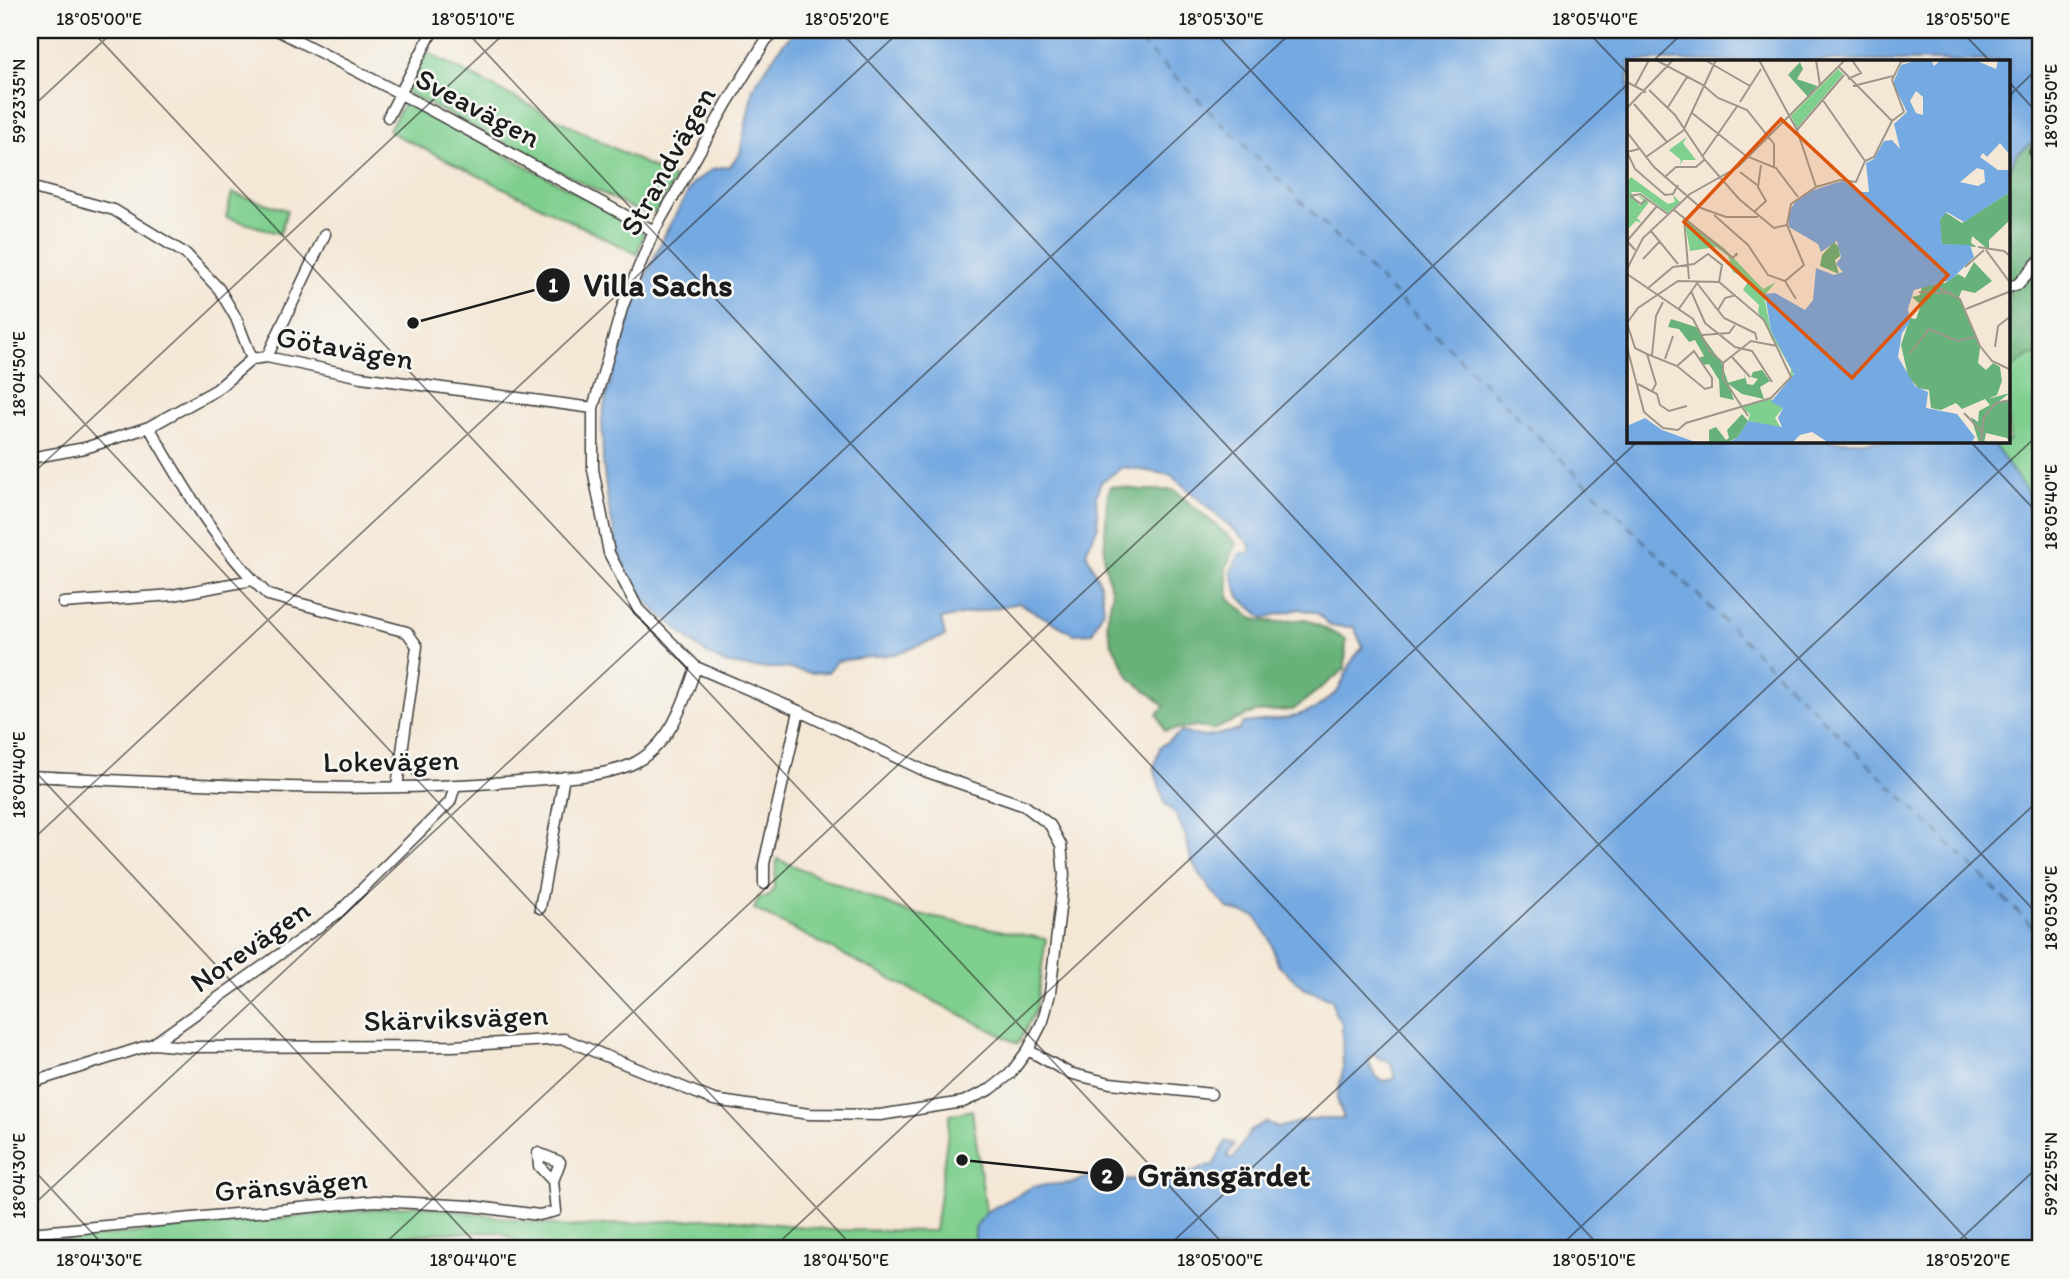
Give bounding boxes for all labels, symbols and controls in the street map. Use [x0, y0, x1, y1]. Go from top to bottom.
text: 18°05'00"E [56, 8, 142, 30]
text: 18°05'10"E [431, 8, 515, 30]
text: 18°05'20"E [805, 8, 889, 30]
text: 18°05'30"E [1179, 8, 1263, 30]
text: 18°05'40"E [1552, 8, 1638, 30]
text: 18°05'50"E [1926, 8, 2010, 30]
text: 59°23'35"N [8, 59, 30, 143]
street label: Sveavägen [409, 59, 547, 156]
inset map [1627, 60, 2010, 443]
text: 18°05'50"E [2040, 64, 2062, 148]
street label: Strandvägen [611, 80, 724, 242]
callout: Villa Sachs [535, 258, 747, 311]
text: Villa Sachs [583, 266, 733, 304]
text: 1 [548, 272, 558, 297]
street label: Götavägen [273, 317, 417, 378]
text: 18°04'50"E [8, 331, 30, 417]
text: 18°05'40"E [2040, 464, 2062, 550]
text: 18°04'40"E [8, 731, 30, 819]
street label: Lokevägen [322, 741, 460, 780]
text: 18°05'30"E [2040, 866, 2062, 950]
street label: Norevägen [183, 891, 317, 1000]
street label: Skärviksvägen [363, 996, 549, 1039]
text: 59°22'55"N [2040, 1132, 2062, 1216]
text: 18°04'30"E [8, 1133, 30, 1219]
callout: Gränsgärdet [1089, 1149, 1325, 1202]
text: Gränsgärdet [1138, 1156, 1310, 1194]
street label: Gränsvägen [213, 1159, 369, 1210]
text: 2 [1101, 1163, 1113, 1188]
text: 18°04'30"E [56, 1249, 142, 1271]
text: 18°04'40"E [429, 1249, 517, 1271]
text: 18°04'50"E [803, 1249, 889, 1271]
text: 18°05'00"E [1177, 1249, 1263, 1271]
text: 18°05'10"E [1552, 1249, 1636, 1271]
text: 18°05'20"E [1926, 1249, 2010, 1271]

